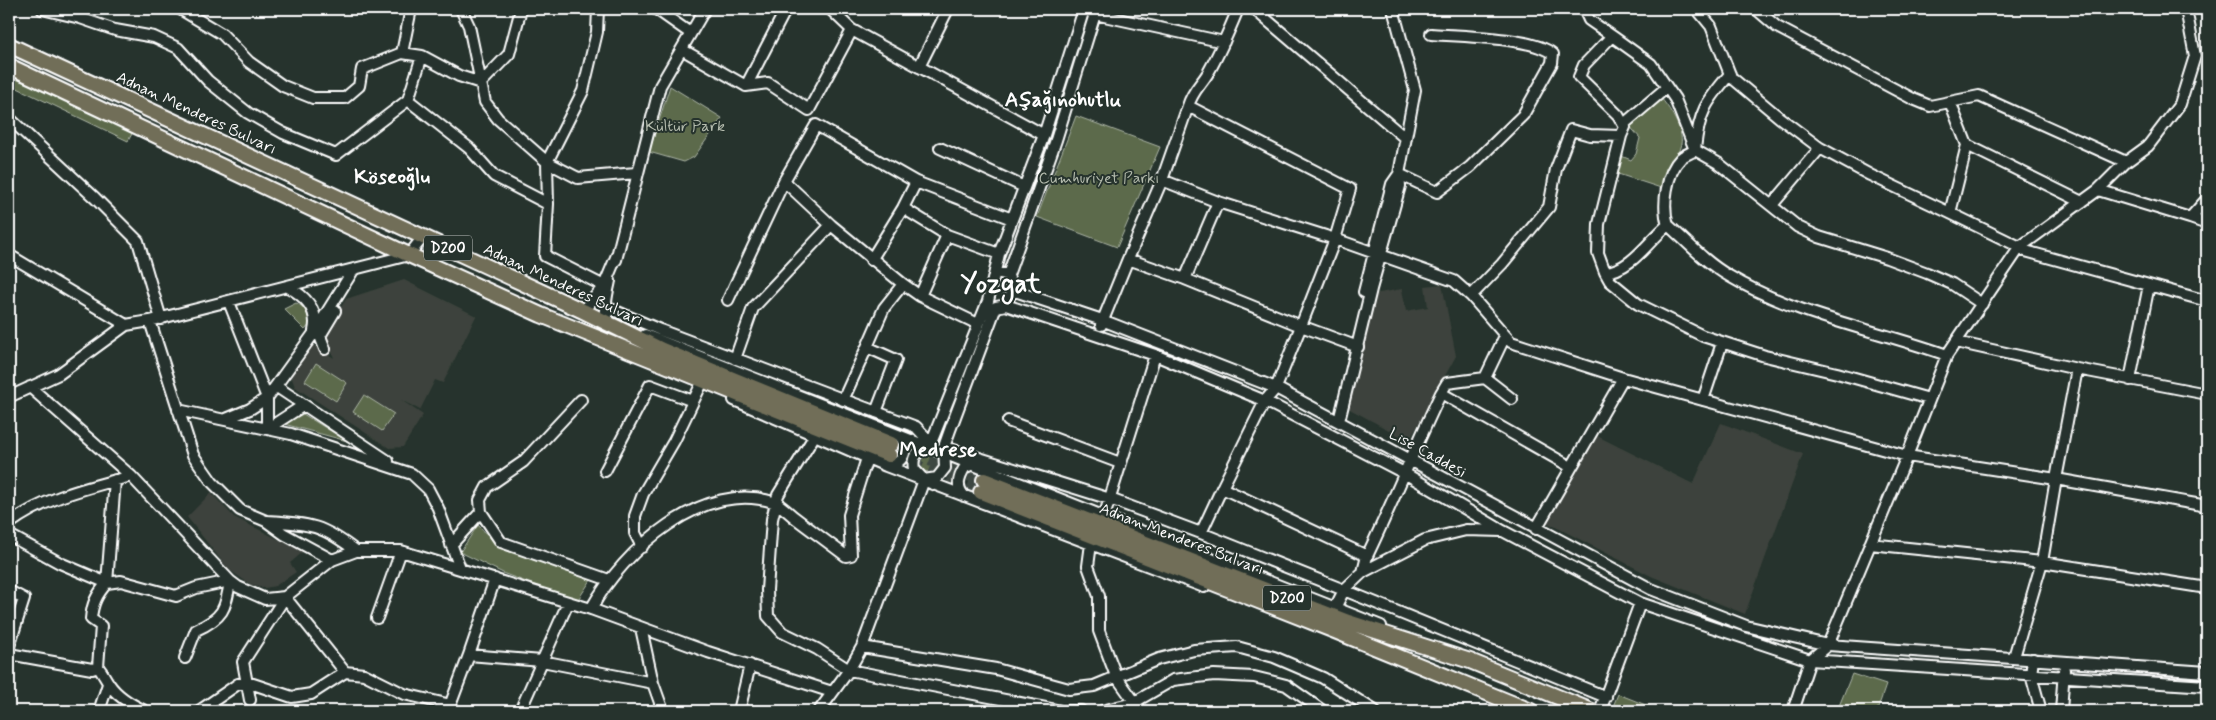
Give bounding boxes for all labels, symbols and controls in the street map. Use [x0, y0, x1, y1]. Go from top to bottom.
street label: Adnan Menderes Bulvarı [113, 67, 280, 160]
district label: Aşağınohutlu [1005, 86, 1122, 114]
park label: Kültür Park [645, 116, 725, 137]
district label: Köseoğlu [354, 163, 430, 191]
park label: Cumhuriyet Parkı [1039, 168, 1159, 189]
road number: D200 [424, 236, 472, 260]
street label: Adnan Menderes Bulvarı [480, 239, 647, 332]
district label: Yozgat [961, 268, 1042, 305]
street label: Lise Caddesi [1385, 423, 1470, 483]
district label: Medrese [899, 436, 977, 464]
street label: Adnan Menderes Bulvarı [1096, 498, 1267, 580]
road number: D200 [1263, 586, 1311, 610]

